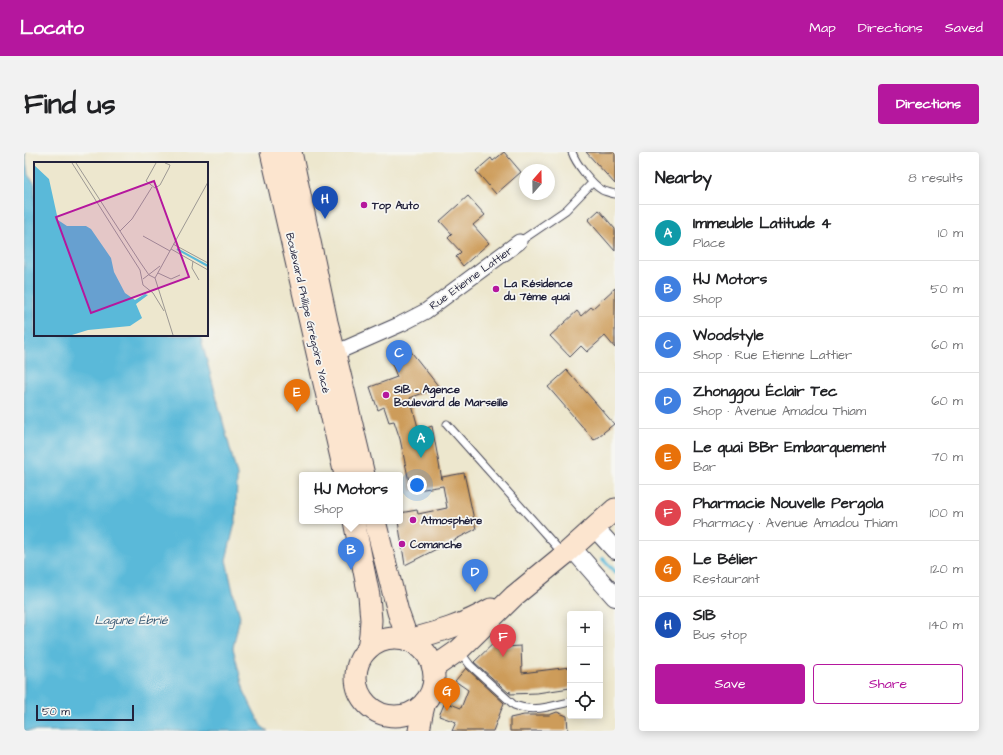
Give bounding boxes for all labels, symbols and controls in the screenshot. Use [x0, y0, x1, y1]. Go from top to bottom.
text: Locato [20, 15, 84, 42]
text: Map [809, 18, 836, 38]
text: Directions [858, 18, 923, 38]
text: Saved [945, 18, 983, 38]
button: Directions [878, 84, 979, 124]
text: Find us [24, 85, 115, 124]
inset map [34, 162, 208, 336]
north arrow [519, 164, 555, 200]
text: Nearby [655, 166, 712, 190]
text: 8 results [908, 169, 963, 187]
pin: H [312, 186, 338, 219]
place label: Top Auto [371, 198, 420, 214]
marker: Top Auto [359, 200, 369, 210]
text: Immeuble Latitude 4 [693, 213, 831, 234]
text: A [664, 224, 672, 242]
text: 10 m [938, 224, 963, 242]
street label: Boulevard Phillipe Grégoire Yacé [281, 231, 334, 395]
text: Place [693, 234, 725, 252]
street label: Rue Etienne Lattier [426, 243, 516, 313]
text: HJ Motors [693, 269, 767, 290]
place label: La Résidence du 7ème quai [503, 276, 573, 305]
text: B [663, 280, 673, 298]
text: 50 m [930, 280, 963, 298]
marker: La Résidence du 7ème quai [491, 284, 501, 294]
text: Shop [693, 290, 722, 308]
text: Woodstyle [693, 325, 764, 346]
text: C [663, 336, 673, 354]
text: 60 m [931, 336, 963, 354]
pin: C [386, 340, 412, 373]
text: Shop · Rue Etienne Lattier [693, 346, 852, 364]
pin: E [284, 379, 310, 412]
text: Zhonggou Éclair Tec [693, 381, 838, 402]
place label: SIB - Agence Boulevard de Marseille [393, 382, 508, 410]
marker: SIB - Agence Boulevard de Marseille [381, 390, 391, 400]
text: D [664, 392, 672, 410]
text: 60 m [931, 392, 963, 410]
text: Shop · Avenue Amadou Thiam [693, 402, 866, 420]
pin: A [408, 425, 434, 458]
text: Le quai BBr Embarquement [693, 437, 886, 458]
text: E [664, 448, 672, 466]
text: 70 m [931, 448, 963, 466]
text: Bar [693, 458, 716, 476]
popup [299, 472, 403, 524]
your location [407, 475, 427, 495]
text: HJ Motors [314, 479, 388, 500]
text: Pharmacie Nouvelle Pergola [693, 493, 883, 514]
text: Shop [314, 500, 343, 518]
text: F [663, 504, 673, 522]
text: 100 m [930, 504, 963, 522]
place label: Atmosphère [421, 513, 482, 529]
text: Pharmacy · Avenue Amadou Thiam [693, 514, 897, 532]
marker: Atmosphère [408, 515, 418, 525]
pin: B [338, 537, 364, 570]
place label: Comanche [410, 537, 462, 552]
marker: Comanche [397, 539, 407, 549]
text: Le Bélier [693, 549, 757, 570]
pin: D [462, 559, 488, 592]
text: G [663, 560, 673, 578]
text: 120 m [930, 560, 963, 578]
text: Restaurant [693, 570, 760, 588]
text: SIB [693, 605, 716, 626]
map controls [567, 611, 603, 719]
button: + [567, 611, 603, 647]
water label: Lagune Ébrié [95, 612, 168, 630]
text: H [664, 616, 672, 634]
text: 140 m [929, 616, 963, 634]
pin: F [490, 624, 516, 657]
text: Bus stop [693, 626, 747, 644]
button: − [567, 647, 603, 683]
button: Save [655, 664, 805, 704]
button: Share [813, 664, 963, 704]
pin: G [434, 678, 460, 711]
button: locate [567, 683, 603, 719]
scale bar [36, 703, 134, 722]
text: 50 m [42, 704, 70, 719]

